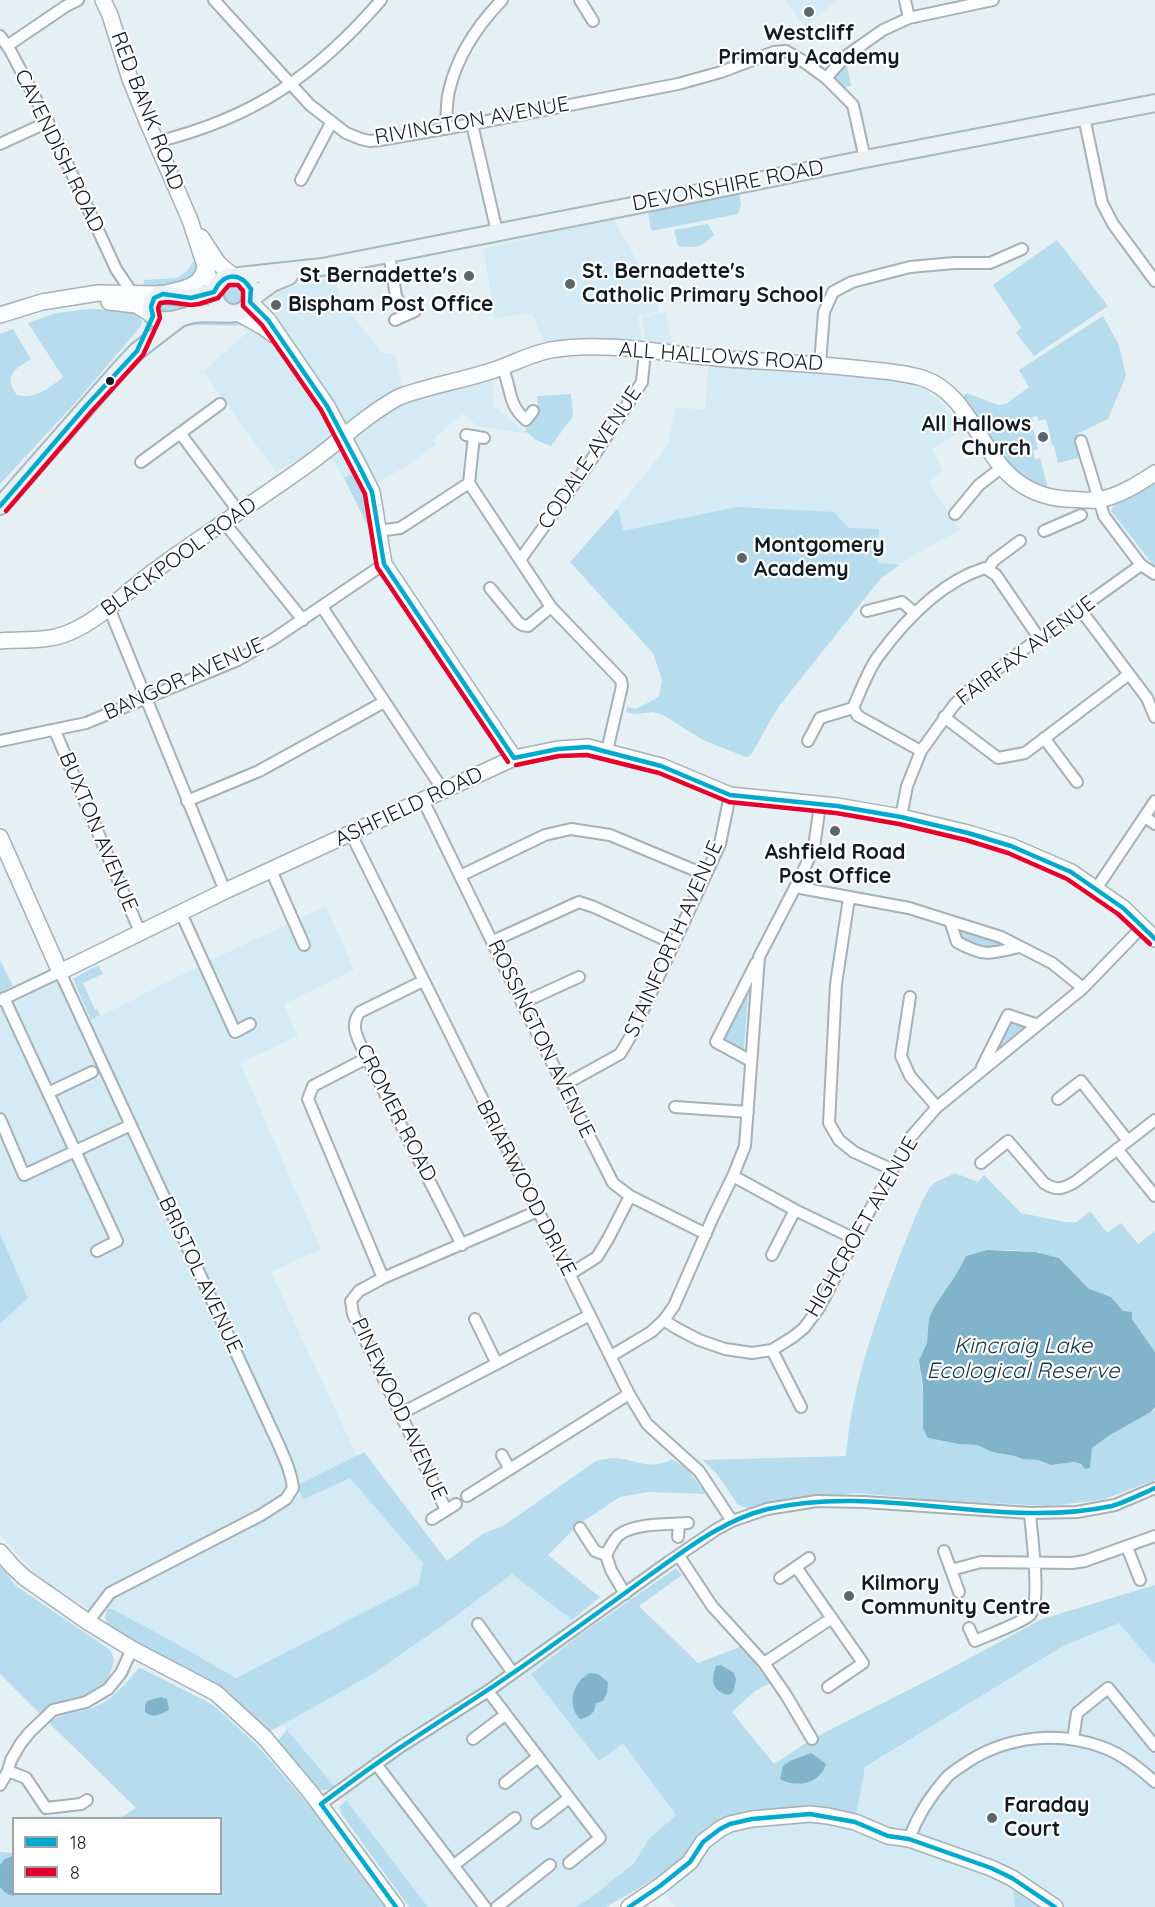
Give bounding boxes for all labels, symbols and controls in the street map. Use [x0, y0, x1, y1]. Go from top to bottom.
marker: Westcliff Primary Academy [802, 5, 816, 19]
place label: Westcliff Primary Academy [718, 21, 900, 71]
street label: RED BANK ROAD [105, 28, 189, 194]
street label: CAVENDISH ROAD [9, 65, 109, 237]
street label: RIVINGTON AVENUE [373, 91, 571, 151]
street label: DEVONSHIRE ROAD [630, 155, 826, 217]
place label: St. Bernadette's Catholic Primary School [582, 259, 824, 309]
place label: St Bernadette's [299, 263, 457, 289]
marker: St Bernadette's [462, 269, 476, 283]
marker: St. Bernadette's Catholic Primary School [563, 277, 577, 291]
place label: Bispham Post Office [288, 292, 493, 318]
marker: Bispham Post Office [269, 298, 283, 312]
street label: ALL HALLOWS ROAD [618, 337, 824, 377]
unlabelled marker [104, 375, 116, 387]
street label: CODALE AVENUE [533, 382, 647, 534]
place label: All Hallows Church [922, 412, 1031, 462]
marker: All Hallows Church [1036, 430, 1050, 444]
street label: BLACKPOOL ROAD [96, 492, 262, 622]
place label: Montgomery Academy [754, 533, 885, 583]
marker: Montgomery Academy [735, 551, 749, 565]
street label: FAIRFAX AVENUE [952, 591, 1100, 711]
street label: BANGOR AVENUE [100, 632, 268, 726]
street label: BUXTON AVENUE [53, 749, 143, 915]
street label: ASHFIELD ROAD [331, 762, 487, 852]
marker: Ashfield Road Post Office [828, 824, 842, 838]
street label: STAINFORTH AVENUE [619, 837, 729, 1041]
place label: Ashfield Road Post Office [765, 840, 905, 890]
street label: ROSSINGTON AVENUE [482, 936, 600, 1142]
street label: CROMER ROAD [350, 1040, 442, 1186]
street label: BRIARWOOD DRIVE [471, 1096, 581, 1280]
street label: HIGHCROFT AVENUE [800, 1132, 924, 1322]
street label: BRISTOL AVENUE [153, 1193, 247, 1357]
street label: PINEWOOD AVENUE [346, 1314, 452, 1504]
water label: Kincraig Lake Ecological Reserve [927, 1333, 1119, 1384]
place label: Kilmory Community Centre [861, 1571, 1050, 1621]
marker: Kilmory Community Centre [842, 1589, 856, 1603]
place label: Faraday Court [1004, 1793, 1089, 1843]
marker: Faraday Court [985, 1811, 999, 1825]
legend [12, 1817, 222, 1895]
text: 18 [70, 1831, 86, 1854]
text: 8 [70, 1861, 80, 1884]

